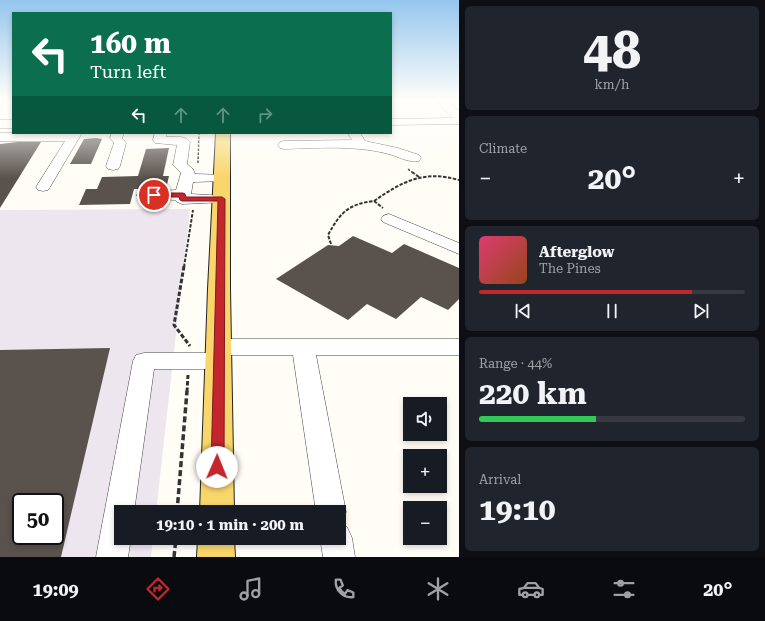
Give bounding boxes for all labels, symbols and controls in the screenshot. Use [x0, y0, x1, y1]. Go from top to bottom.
text: 48 [583, 20, 641, 81]
text: 160 m [90, 27, 171, 60]
icon: left [24, 28, 76, 80]
text: Turn left [90, 61, 166, 82]
text: km/h [595, 77, 629, 92]
icon: left [128, 104, 150, 126]
icon: ahead [170, 104, 192, 126]
icon: ahead [212, 104, 234, 126]
icon: right [254, 104, 276, 126]
text: Climate [479, 141, 527, 156]
text: 20° [588, 161, 636, 196]
text: − [479, 166, 491, 191]
text: + [733, 166, 745, 191]
pin [137, 178, 171, 212]
icon: arrive [143, 184, 165, 206]
text: Afterglow [539, 243, 614, 261]
text: The Pines [539, 261, 601, 276]
icon: previous [512, 300, 534, 322]
icon: pause [601, 300, 623, 322]
icon: next [690, 300, 712, 322]
text: Range · 44% [479, 356, 552, 371]
text: 220 km [479, 376, 587, 411]
map controls [403, 397, 447, 545]
button: sound [403, 397, 447, 441]
position arrow [196, 446, 238, 488]
button: + [403, 449, 447, 493]
text: Arrival [479, 472, 521, 487]
text: 19:10 [479, 492, 556, 527]
speed limit sign: 50 [12, 493, 64, 545]
button: − [403, 501, 447, 545]
text: 19:10 · 1 min · 200 m [156, 516, 304, 534]
icon: directions [144, 575, 172, 603]
icon: music [237, 575, 265, 603]
icon: phone [330, 575, 358, 603]
icon: climate [424, 575, 452, 603]
icon: car [517, 575, 545, 603]
icon: filters [610, 575, 638, 603]
text: 19:09 [33, 579, 79, 600]
text: 20° [703, 579, 732, 600]

